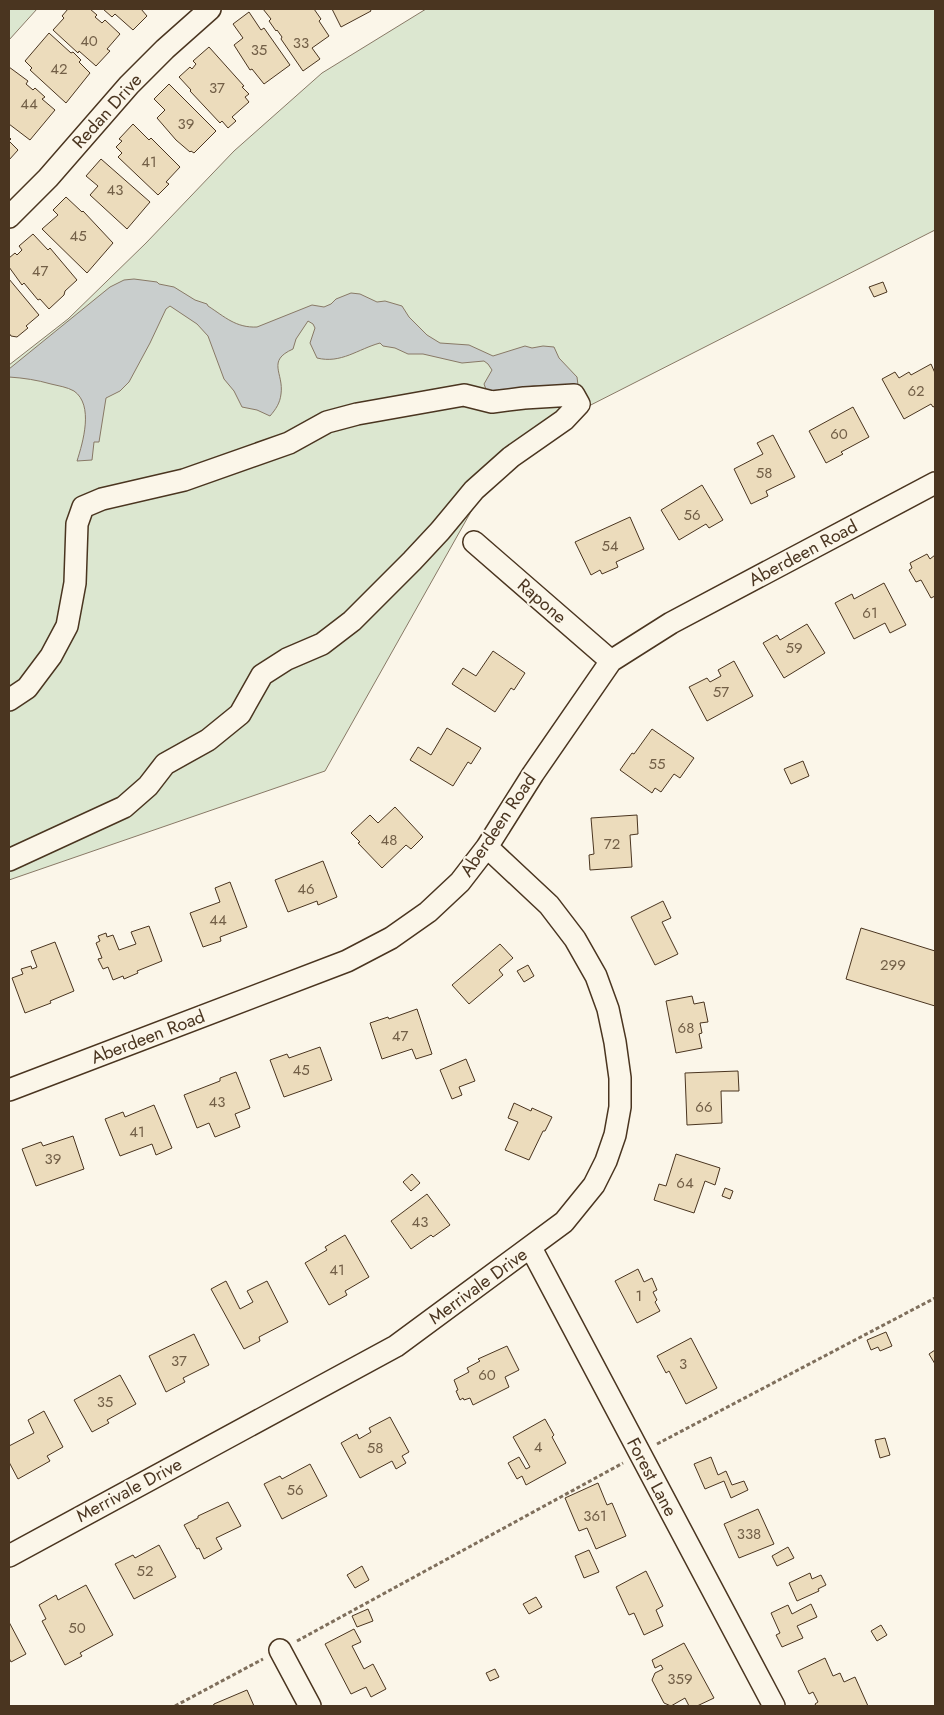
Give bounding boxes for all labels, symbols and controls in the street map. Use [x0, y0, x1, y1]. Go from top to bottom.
house number: 40 [80, 30, 98, 52]
house number: 33 [293, 32, 309, 54]
house number: 35 [251, 39, 267, 61]
house number: 42 [50, 58, 68, 80]
street label: Redan Drive [66, 68, 148, 154]
house number: 37 [209, 77, 225, 99]
house number: 44 [20, 93, 38, 115]
house number: 39 [178, 113, 194, 135]
house number: 41 [141, 151, 157, 173]
house number: 43 [107, 179, 123, 201]
house number: 45 [69, 225, 87, 247]
house number: 47 [32, 260, 48, 282]
house number: 62 [907, 380, 925, 402]
house number: 60 [830, 423, 848, 445]
house number: 58 [756, 462, 772, 484]
house number: 56 [683, 504, 701, 526]
street label: Aberdeen Road [744, 513, 862, 593]
house number: 54 [601, 535, 619, 557]
street label: Rapone [512, 572, 572, 630]
house number: 61 [862, 602, 878, 624]
house number: 59 [785, 637, 803, 659]
house number: 57 [713, 681, 729, 703]
house number: 55 [649, 753, 665, 775]
street label: Aberdeen Road [454, 768, 542, 882]
house number: 48 [381, 829, 397, 851]
house number: 72 [604, 833, 620, 855]
house number: 46 [297, 878, 315, 900]
house number: 44 [209, 909, 227, 931]
house number: 299 [880, 954, 906, 976]
street label: Aberdeen Road [87, 1003, 209, 1071]
house number: 68 [678, 1017, 694, 1039]
house number: 47 [392, 1025, 408, 1047]
house number: 45 [292, 1059, 310, 1081]
house number: 43 [209, 1091, 225, 1113]
house number: 66 [695, 1096, 713, 1118]
house number: 41 [129, 1121, 145, 1143]
house number: 39 [45, 1148, 61, 1170]
house number: 64 [676, 1172, 694, 1194]
house number: 43 [412, 1211, 428, 1233]
street label: Merrivale Drive [423, 1241, 533, 1331]
house number: 41 [329, 1259, 345, 1281]
house number: 1 [636, 1285, 642, 1307]
house number: 37 [171, 1350, 187, 1372]
house number: 3 [679, 1353, 687, 1375]
house number: 60 [478, 1364, 496, 1386]
house number: 35 [97, 1391, 113, 1413]
street label: Forest Lane [620, 1433, 684, 1521]
house number: 4 [534, 1436, 543, 1458]
house number: 58 [367, 1437, 383, 1459]
street label: Merrivale Drive [72, 1451, 186, 1529]
house number: 56 [286, 1479, 304, 1501]
house number: 361 [583, 1505, 607, 1527]
house number: 338 [737, 1523, 761, 1545]
house number: 52 [137, 1560, 154, 1582]
house number: 50 [68, 1617, 86, 1639]
house number: 359 [667, 1668, 693, 1690]

